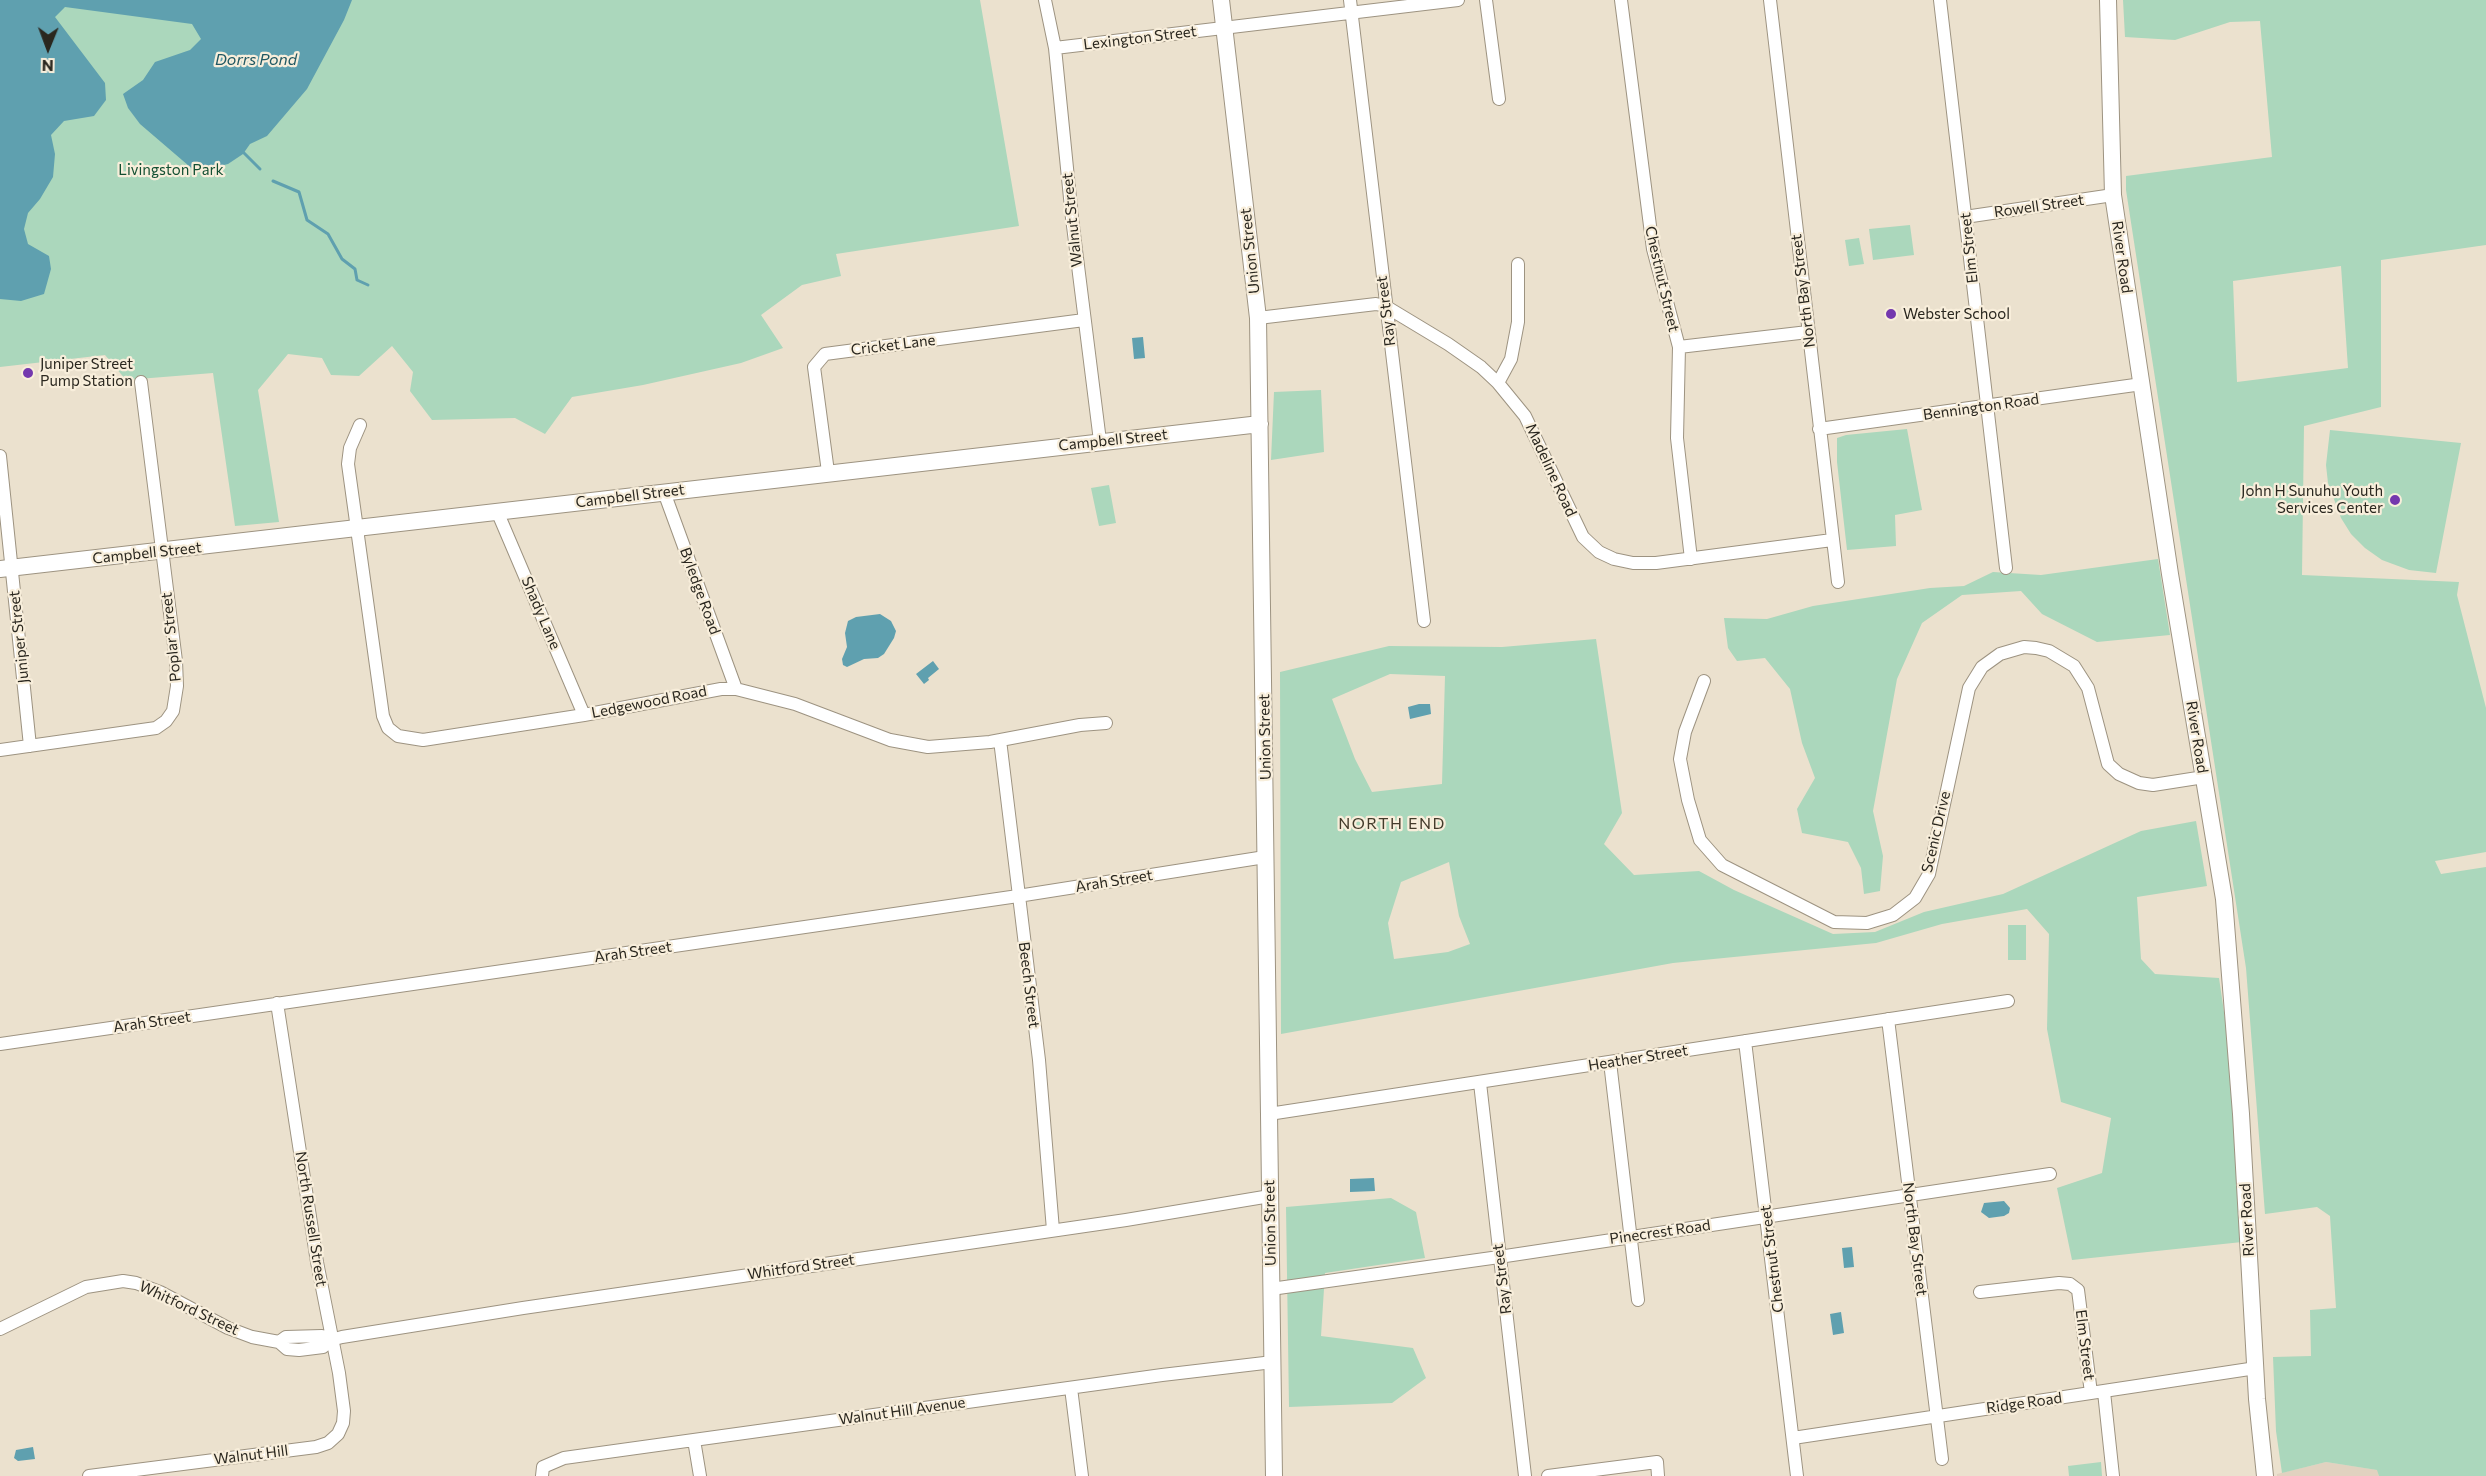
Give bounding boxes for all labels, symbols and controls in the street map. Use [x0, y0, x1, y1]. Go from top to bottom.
north arrow [18, 18, 78, 78]
street label: Lexington Street [1082, 22, 1198, 54]
water label: Dorrs Pond [215, 50, 297, 70]
text: N [42, 57, 54, 76]
park label: Livingston Park [118, 161, 224, 179]
street label: Walnut Street [1058, 172, 1086, 268]
street label: Rowell Street [1993, 191, 2085, 221]
street label: Union Street [1237, 207, 1263, 295]
street label: Elm Street [1956, 212, 1982, 284]
street label: River Road [2108, 220, 2136, 294]
street label: Chestnut Street [1641, 224, 1683, 334]
street label: North Bay Street [1787, 233, 1819, 349]
street label: Ray Street [1373, 275, 1399, 347]
place label: Webster School [1903, 305, 2010, 323]
marker: Webster School [1884, 307, 1898, 321]
street label: Cricket Lane [850, 331, 936, 359]
place label: Juniper Street Pump Station [40, 355, 133, 390]
marker: Juniper Street Pump Station [21, 366, 35, 380]
street label: Bennington Road [1922, 390, 2040, 424]
street label: Madeline Road [1522, 421, 1580, 519]
street label: Campbell Street [1057, 425, 1169, 455]
street label: Campbell Street [574, 480, 686, 512]
place label: John H Sunuhu Youth Services Center [2241, 482, 2383, 517]
marker: John H Sunuhu Youth Services Center [2388, 493, 2402, 507]
street label: Campbell Street [91, 538, 203, 568]
street label: Byledge Road [676, 545, 724, 637]
street label: Shady Lane [518, 574, 564, 652]
street label: Juniper Street [5, 590, 33, 684]
street label: Poplar Street [157, 591, 185, 683]
street label: Ledgewood Road [590, 682, 708, 722]
street label: Union Street [1255, 694, 1275, 780]
street label: River Road [2182, 699, 2212, 775]
street label: Scenic Drive [1918, 789, 1954, 875]
district label: NORTH END [1338, 814, 1446, 834]
street label: Arah Street [1074, 866, 1154, 896]
street label: Arah Street [593, 938, 673, 966]
street label: Beech Street [1015, 941, 1043, 1029]
street label: Arah Street [112, 1008, 192, 1036]
street label: Heather Street [1587, 1041, 1689, 1075]
street label: North Russell Street [291, 1150, 331, 1288]
street label: Union Street [1260, 1180, 1280, 1266]
street label: North Bay Street [1899, 1181, 1931, 1297]
street label: River Road [2236, 1183, 2258, 1257]
street label: Chestnut Street [1756, 1204, 1788, 1314]
street label: Pinecrest Road [1608, 1216, 1712, 1248]
street label: Ray Street [1489, 1243, 1515, 1315]
street label: Whitford Street [746, 1251, 856, 1283]
street label: Whitford Street [136, 1277, 242, 1339]
street label: Elm Street [2072, 1309, 2098, 1381]
street label: Ridge Road [1985, 1389, 2063, 1417]
street label: Walnut Hill Avenue [837, 1393, 967, 1429]
street label: Walnut Hill [213, 1442, 289, 1468]

